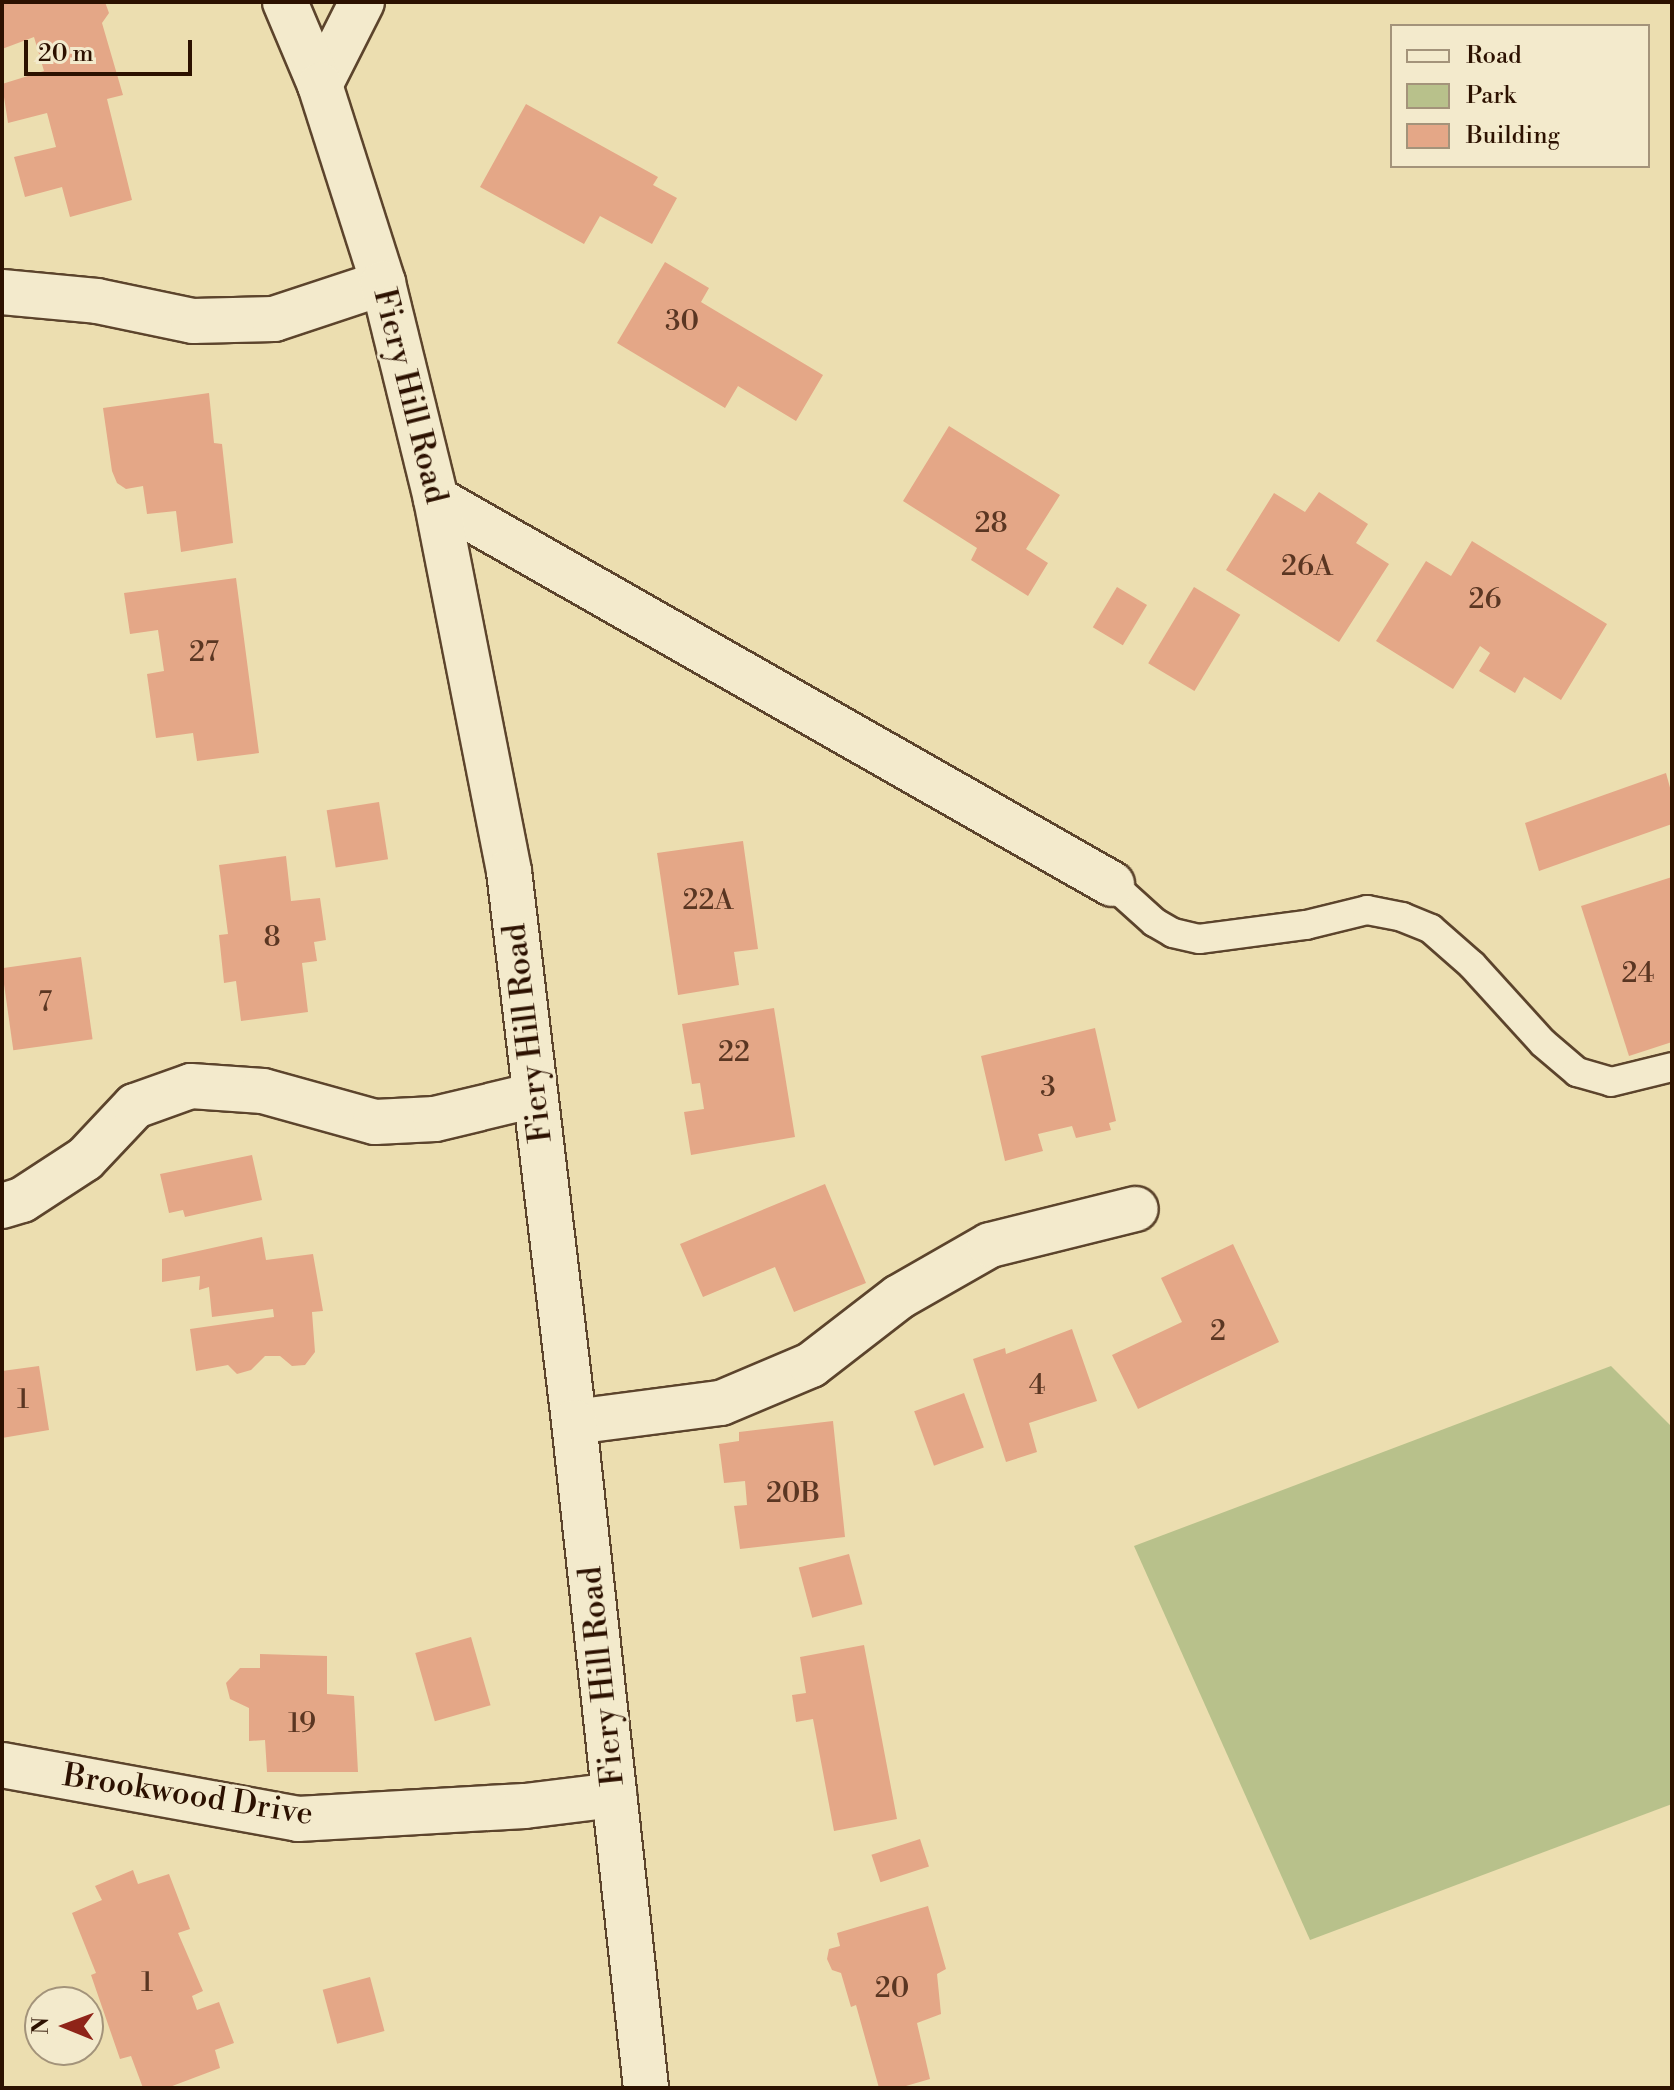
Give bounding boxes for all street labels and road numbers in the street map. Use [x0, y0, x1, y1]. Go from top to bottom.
street label: Fiery Hill Road [365, 284, 455, 508]
street label: Fiery Hill Road [496, 921, 560, 1145]
street label: Fiery Hill Road [571, 1564, 633, 1788]
street label: Brookwood Drive [60, 1756, 316, 1834]

